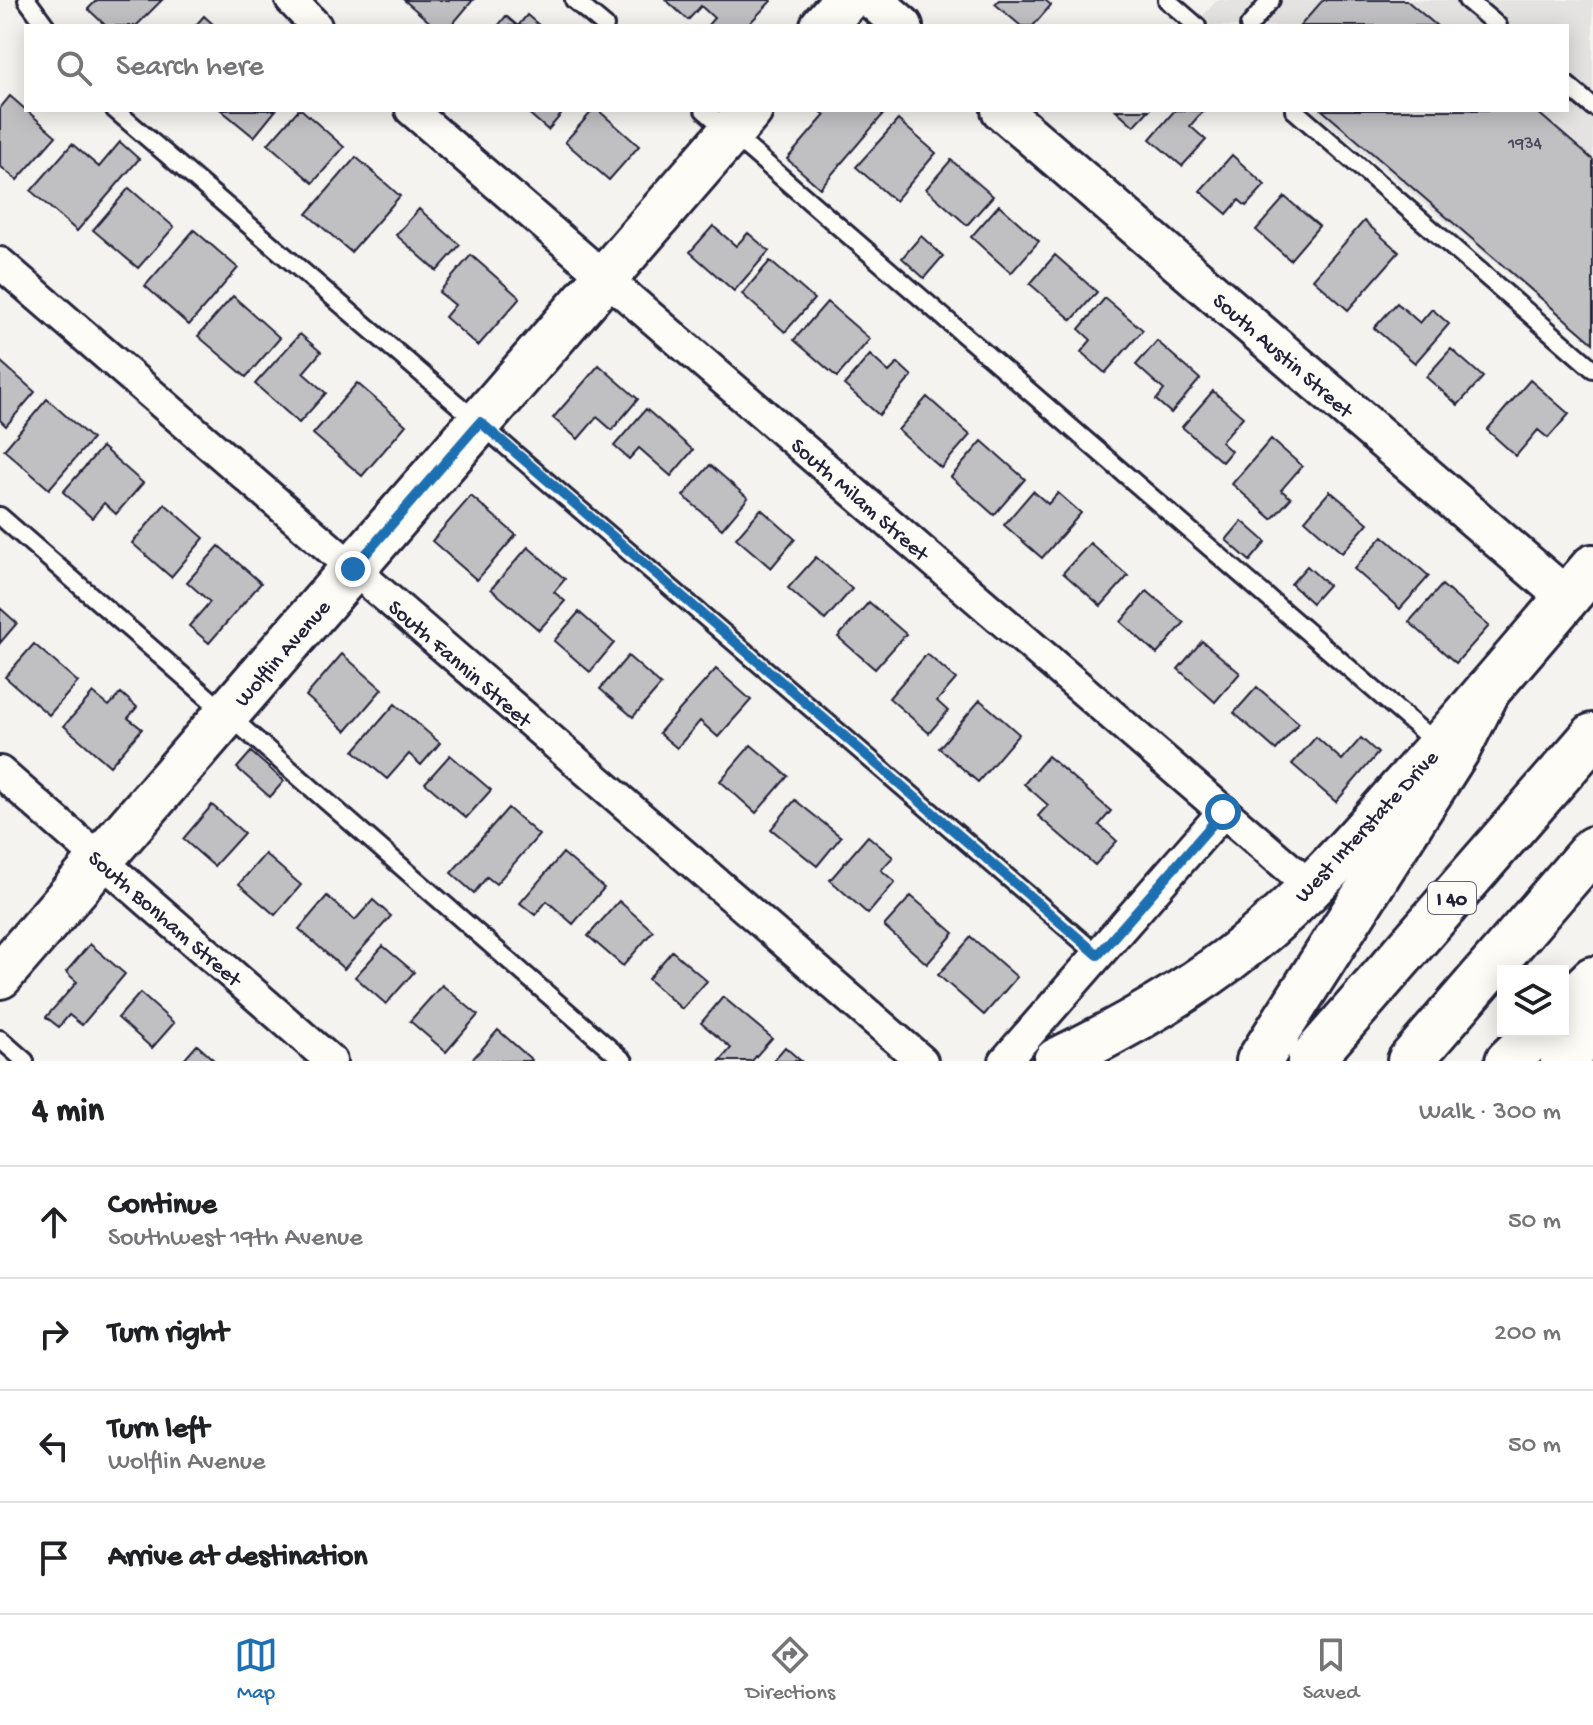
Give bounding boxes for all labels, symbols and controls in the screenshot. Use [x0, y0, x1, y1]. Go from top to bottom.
search box [24, 24, 1569, 112]
icon: search [52, 46, 96, 90]
text: Search here [116, 51, 264, 86]
house number: 1934 [1507, 134, 1543, 155]
street label: South Austin Street [1206, 289, 1358, 426]
street label: South Milam Street [784, 434, 934, 569]
route end [335, 551, 371, 587]
street label: Wolflin Avenue [231, 595, 338, 713]
street label: South Fannin Street [381, 596, 537, 736]
street label: West Interstate Drive [1291, 746, 1446, 909]
route start [1205, 794, 1241, 830]
street label: South Bonham Street [81, 846, 247, 995]
road number: I 40 [1428, 882, 1476, 914]
map controls [1497, 965, 1569, 1037]
button: layers [1497, 965, 1569, 1037]
text: 4 min [32, 1093, 104, 1133]
text: Walk · 300 m [1419, 1098, 1561, 1129]
text: Continue [108, 1189, 217, 1224]
icon: ahead [32, 1200, 76, 1244]
text: 50 m [1508, 1207, 1561, 1238]
text: Southwest 19th Avenue [108, 1224, 363, 1255]
icon: right [32, 1312, 76, 1356]
text: Turn right [108, 1317, 228, 1352]
text: 200 m [1494, 1319, 1561, 1350]
text: Turn left [108, 1413, 209, 1448]
icon: left [32, 1424, 76, 1468]
text: 50 m [1508, 1431, 1561, 1462]
text: Wolflin Avenue [108, 1448, 265, 1479]
icon: arrive [32, 1536, 76, 1580]
text: Arrive at destination [108, 1541, 368, 1576]
tab: Map [234, 1633, 278, 1707]
tab: Directions [746, 1633, 835, 1707]
tab: Saved [1303, 1633, 1359, 1707]

